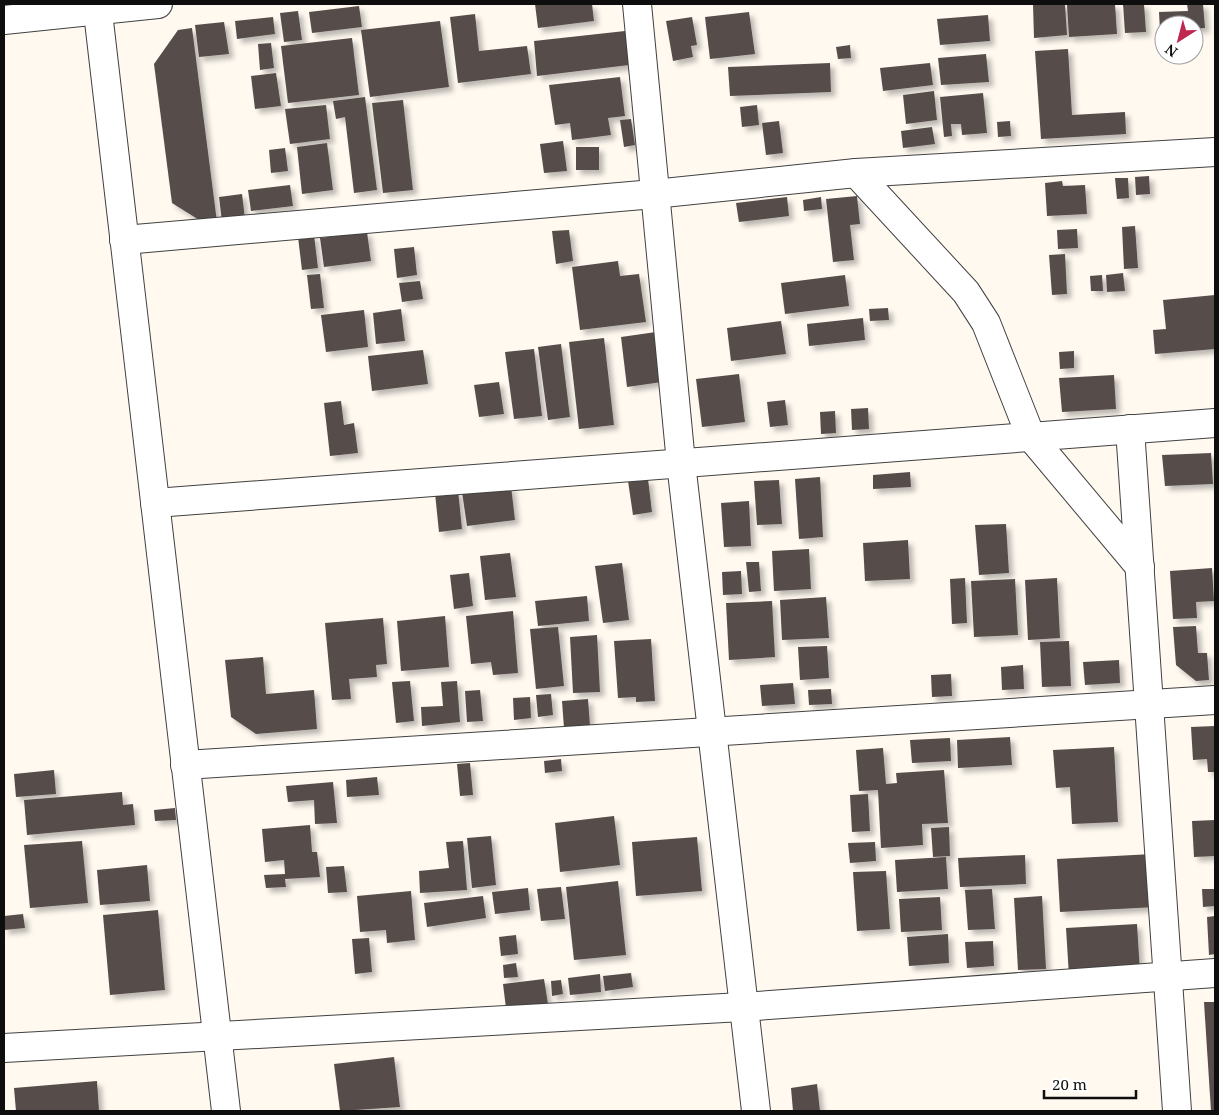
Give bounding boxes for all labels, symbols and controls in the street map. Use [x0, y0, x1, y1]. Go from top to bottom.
north arrow [1154, 15, 1204, 65]
text: N [1161, 40, 1181, 62]
scale bar [1044, 1068, 1136, 1100]
text: 20 m [1052, 1074, 1087, 1094]

